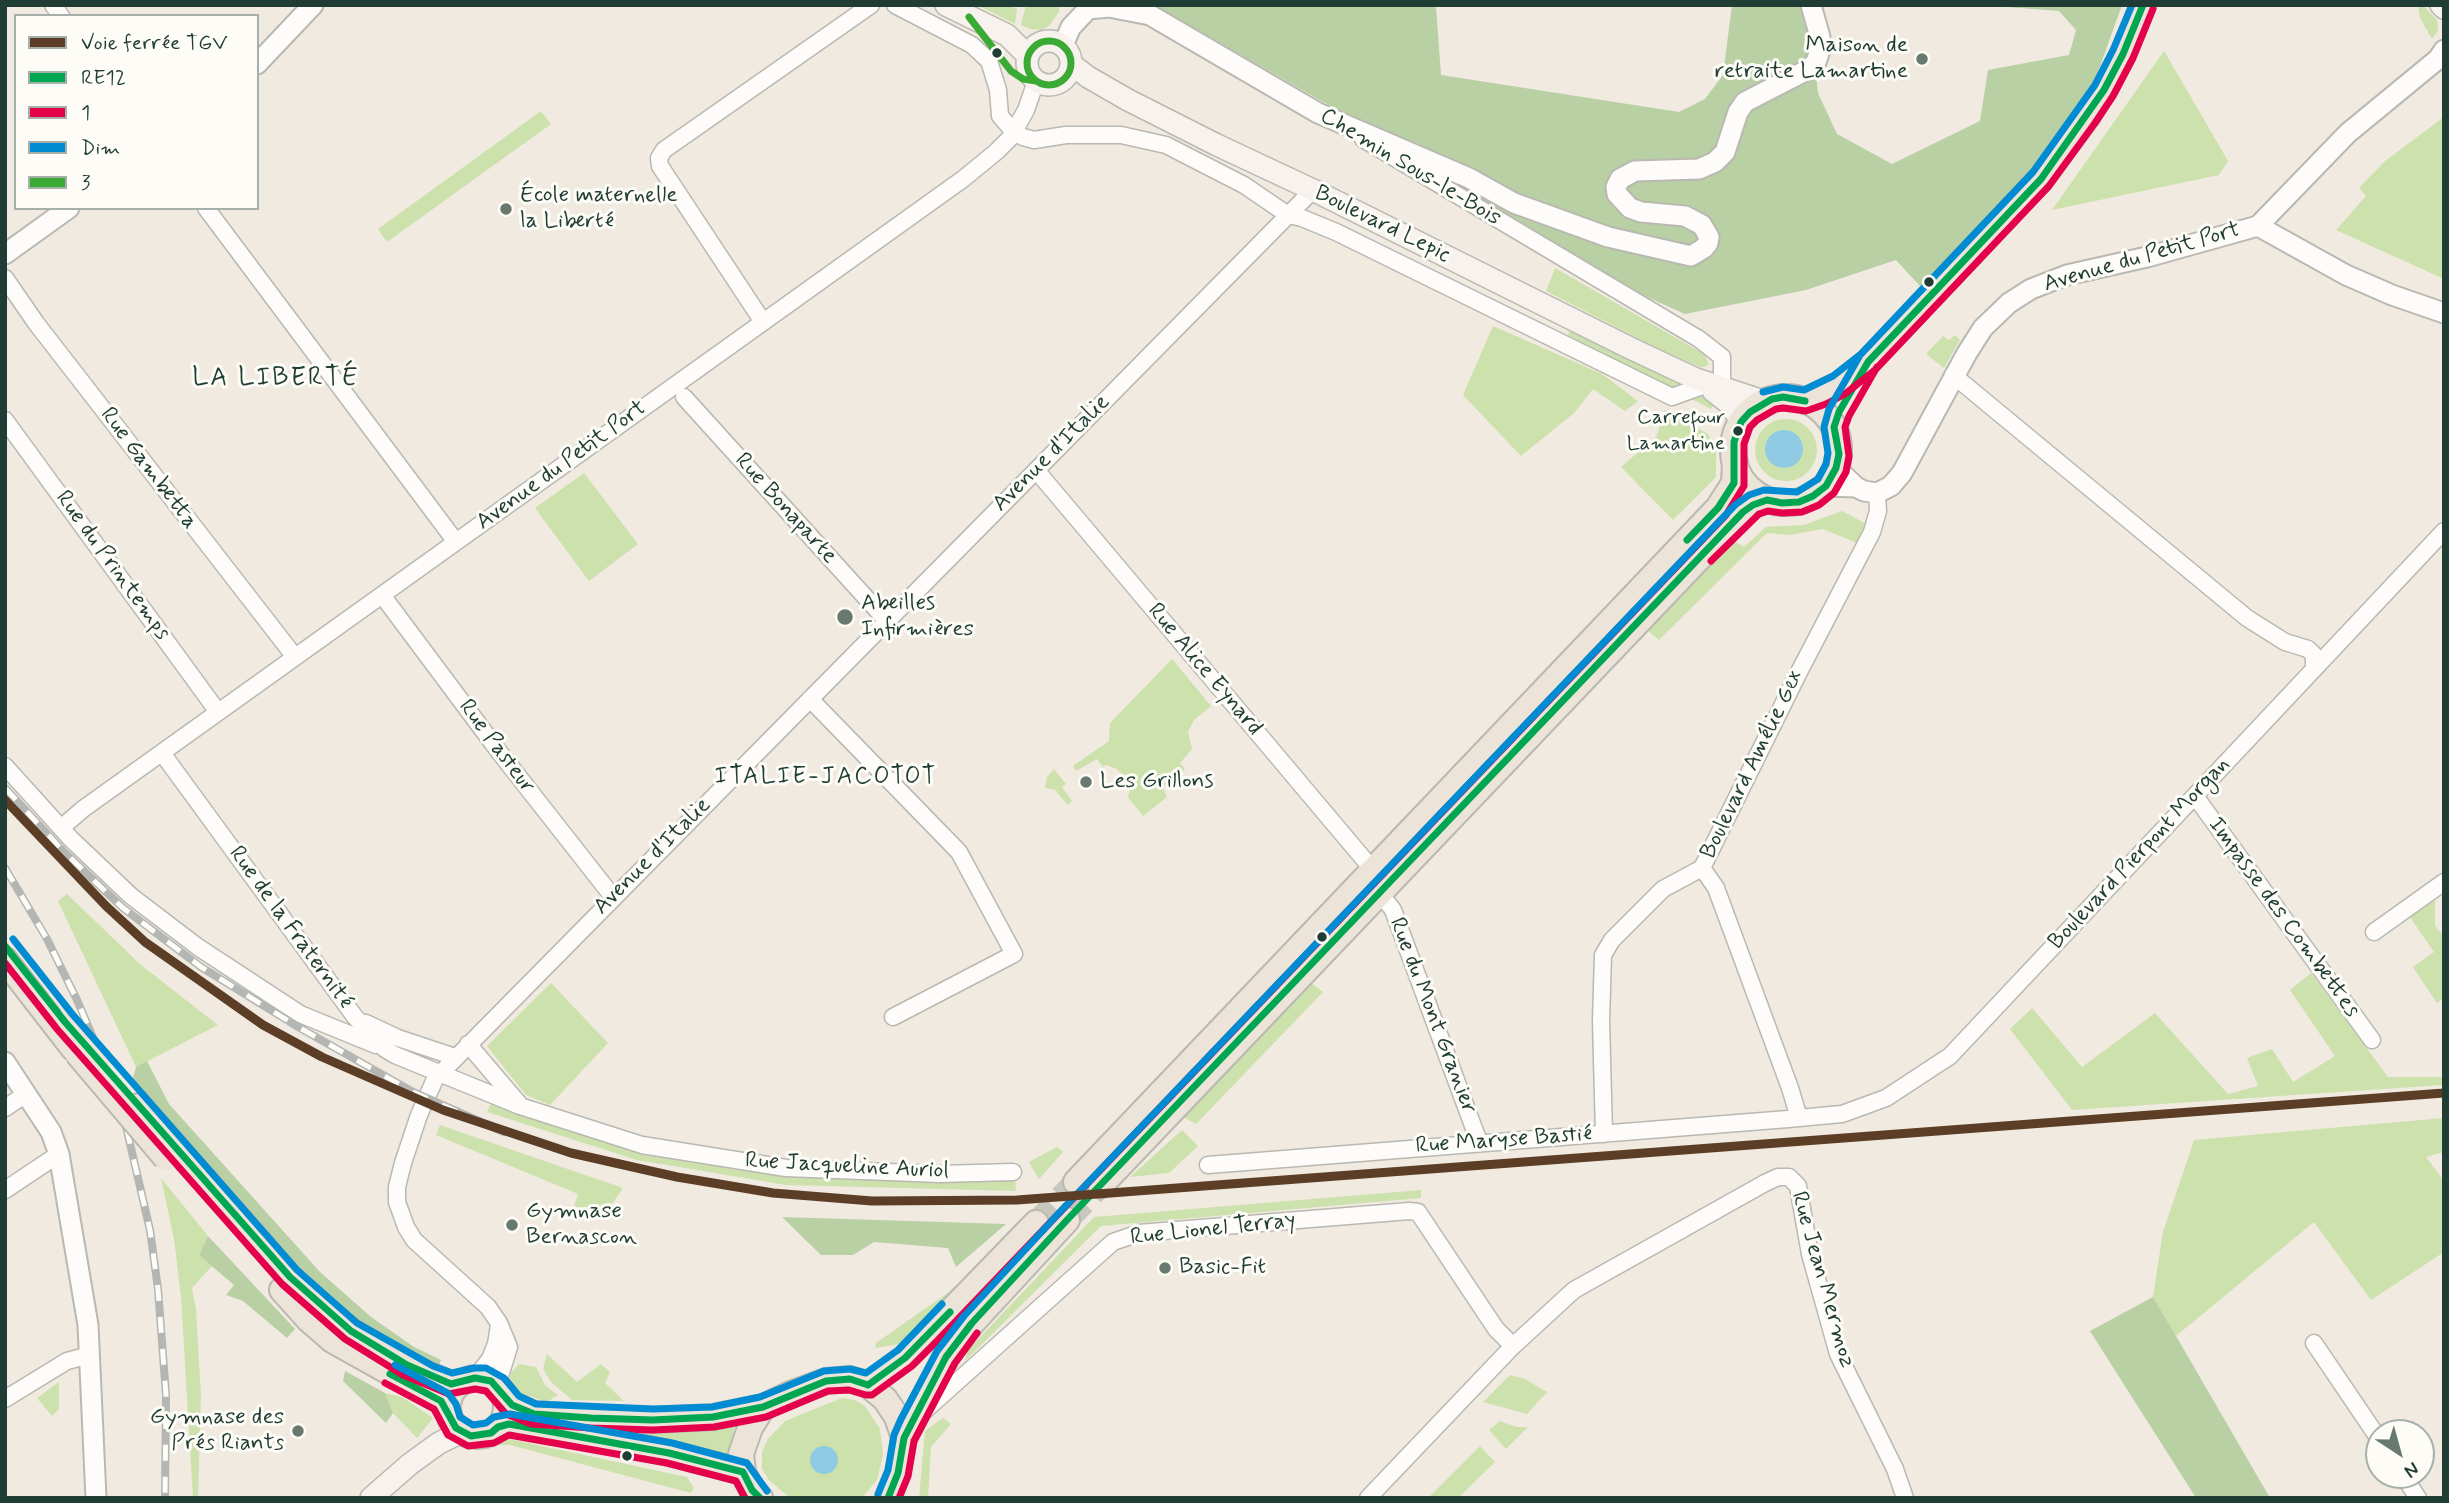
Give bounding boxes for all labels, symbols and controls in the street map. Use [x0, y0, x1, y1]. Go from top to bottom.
legend [14, 14, 259, 210]
text: Voie ferrée TGV [81, 29, 228, 57]
place label: Maison de retraite Lamartine [1715, 32, 1908, 86]
unlabelled marker [990, 46, 1004, 60]
marker: Maison de retraite Lamartine [1914, 51, 1930, 67]
text: RE12 [81, 64, 126, 92]
text: 1 [81, 99, 90, 127]
street label: Chemin Sous-le-Bois [1314, 103, 1506, 233]
text: Dim [81, 134, 120, 162]
text: 3 [81, 169, 91, 197]
street label: Boulevard Lepic [1310, 180, 1454, 270]
place label: École maternelle la Liberté [520, 182, 678, 236]
marker: École maternelle la Liberté [498, 201, 514, 217]
street label: Avenue du Petit Port [2040, 217, 2244, 299]
unlabelled marker [1922, 275, 1936, 289]
district label: LA LIBERTÉ [191, 364, 361, 396]
street label: Avenue d'Italie [988, 390, 1116, 518]
street label: Avenue du Petit Port [472, 395, 652, 537]
street label: Rue Gambetta [93, 403, 203, 535]
place label: Carrefour Lamartine [1627, 406, 1725, 456]
marker: Carrefour Lamartine [1731, 424, 1745, 438]
street label: Rue Bonaparte [728, 448, 842, 570]
street label: Rue du Printemps [48, 486, 176, 646]
place label: Abeilles Infirmières [861, 590, 974, 644]
street label: Rue Alice Eynard [1141, 598, 1267, 742]
marker: Abeilles Infirmières [835, 607, 855, 627]
street label: Boulevard Amélie Gex [1695, 666, 1811, 864]
street label: Rue Pasteur [452, 694, 540, 800]
street label: Boulevard Pierpont Morgan [2043, 752, 2237, 956]
district label: ITALIE-JACOTOT [722, 764, 930, 792]
place label: Les Grillons [1100, 768, 1214, 796]
marker: Les Grillons [1078, 774, 1094, 790]
street label: Avenue d'Italie [589, 793, 717, 921]
street label: Impasse des Combettes [2201, 812, 2365, 1024]
street label: Rue de la Fraternité [222, 841, 358, 1015]
street label: Rue du Mont Granier [1382, 914, 1482, 1118]
unlabelled marker [1315, 930, 1329, 944]
street label: Rue Maryse Bastié [1415, 1121, 1593, 1161]
street label: Rue Jacqueline Auriol [744, 1148, 950, 1186]
street label: Rue Jean Mermoz [1784, 1189, 1860, 1371]
place label: Gymnase Bernascon [526, 1198, 637, 1252]
street label: Rue Lionel Terray [1129, 1208, 1297, 1252]
marker: Gymnase Bernascon [504, 1217, 520, 1233]
place label: Basic-Fit [1179, 1254, 1266, 1282]
marker: Basic-Fit [1157, 1260, 1173, 1276]
place label: Gymnase des Prés Riants [150, 1404, 284, 1458]
north arrow [2365, 1419, 2435, 1489]
marker: Gymnase des Prés Riants [290, 1423, 306, 1439]
unlabelled marker [620, 1449, 634, 1463]
text: N [2399, 1456, 2424, 1484]

